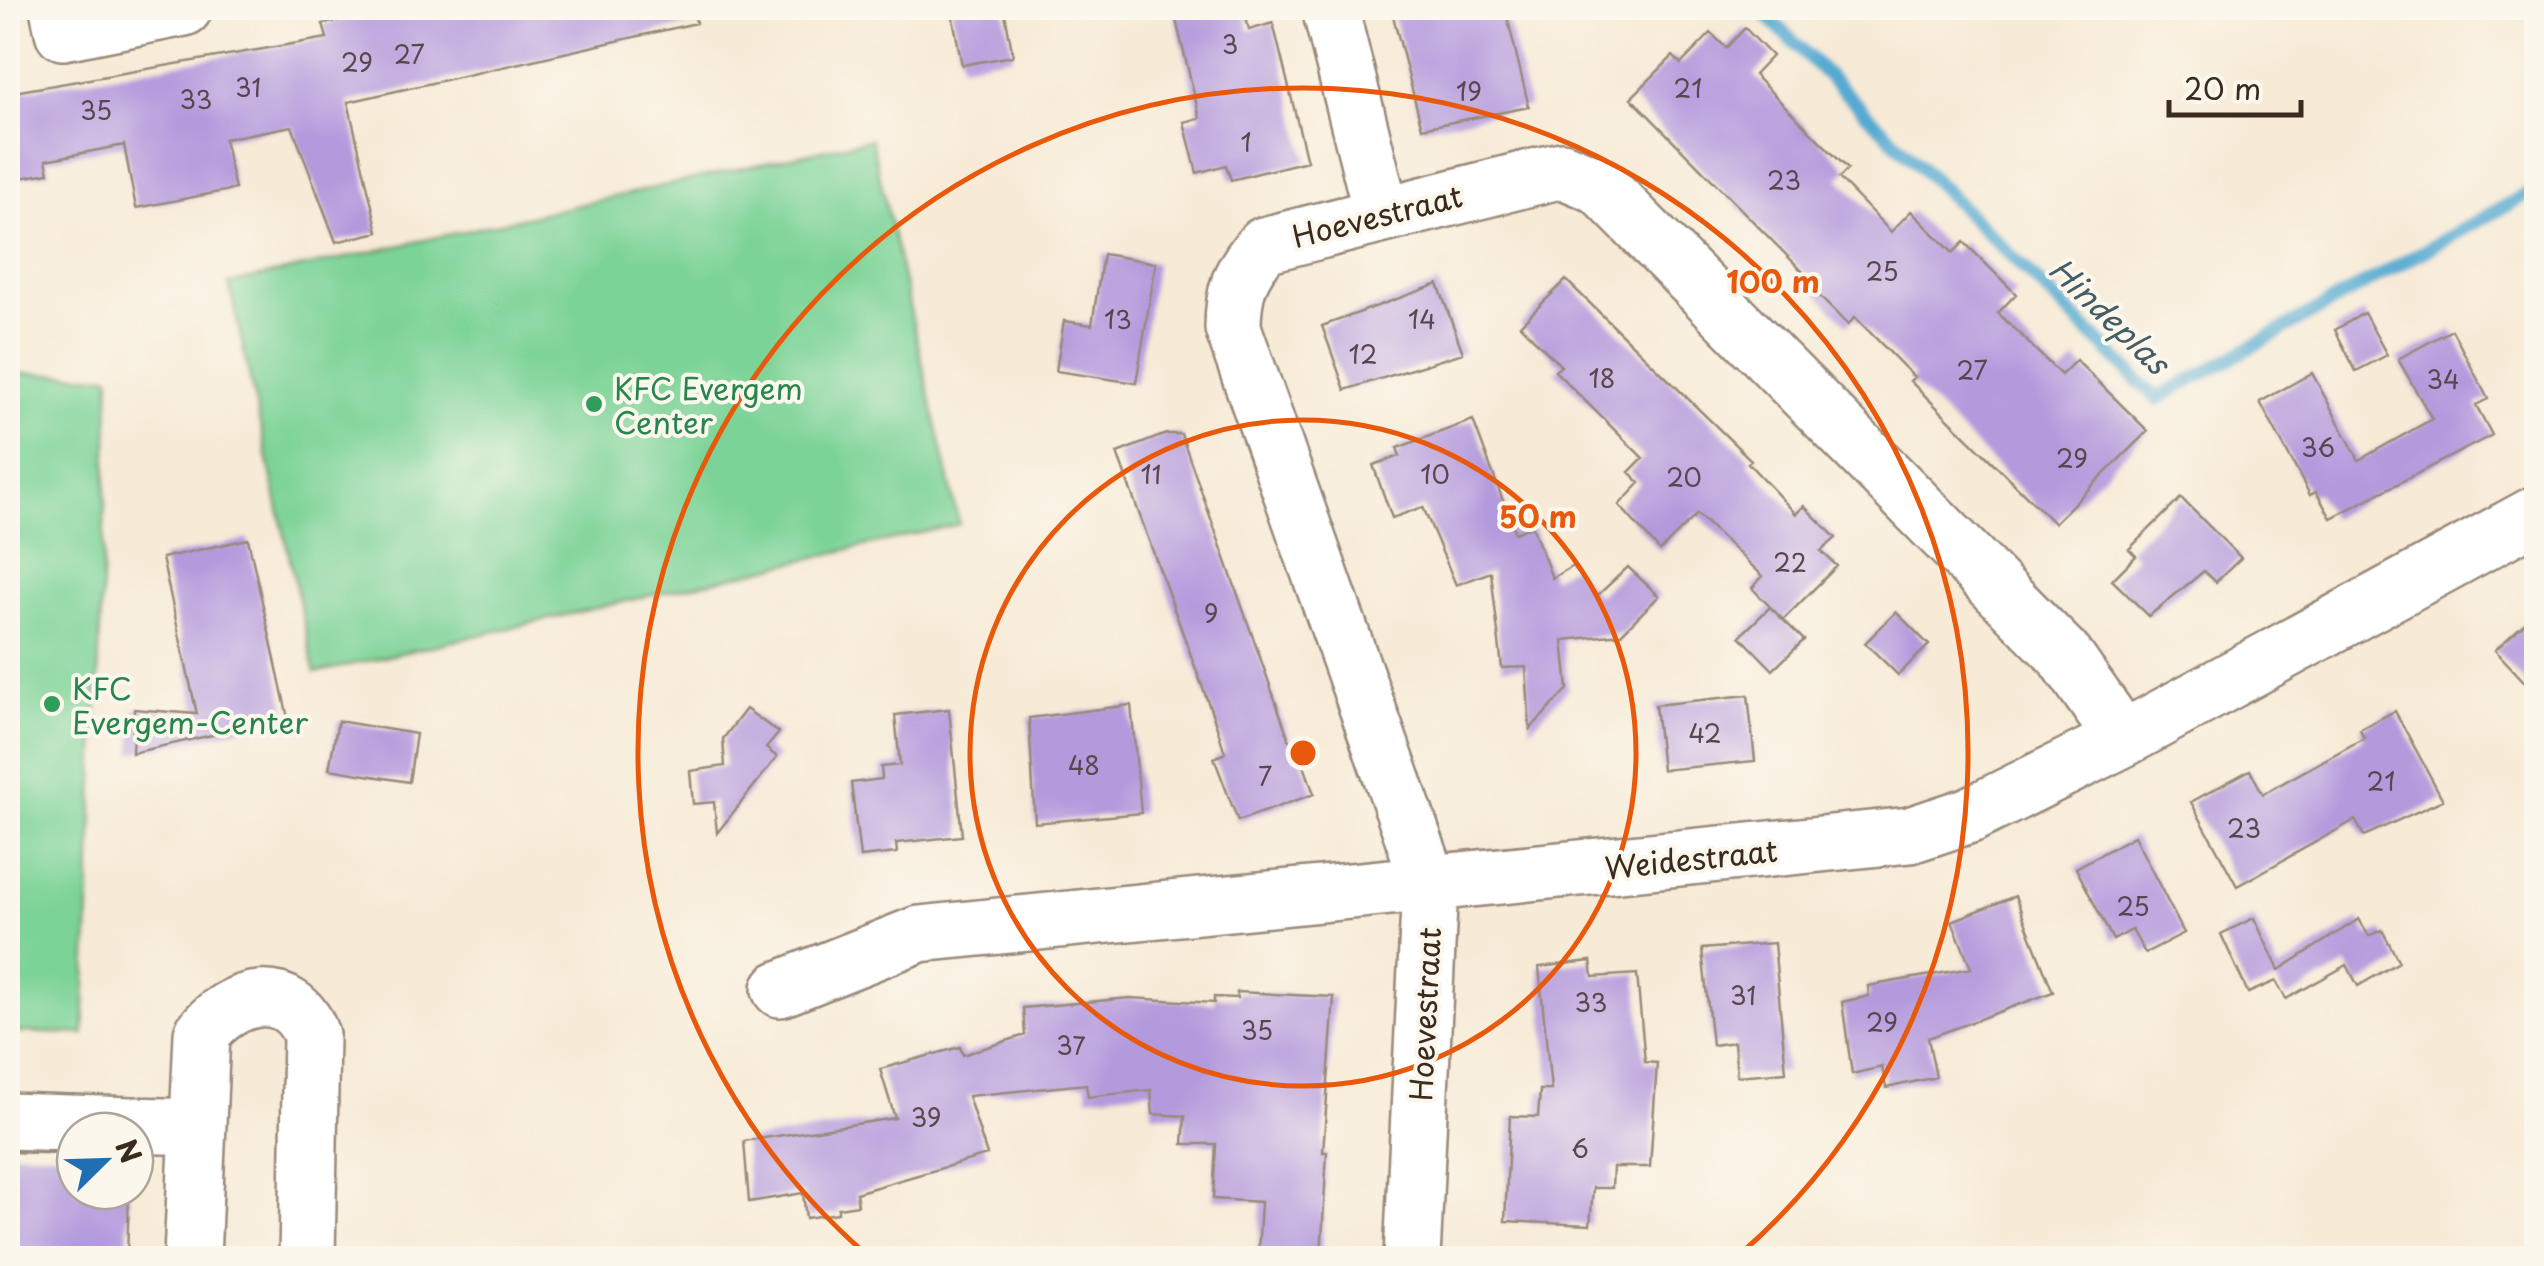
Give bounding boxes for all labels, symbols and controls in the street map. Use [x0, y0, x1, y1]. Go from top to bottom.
house number: 3 [1222, 25, 1238, 63]
house number: 27 [393, 35, 425, 73]
house number: 29 [341, 43, 373, 81]
scale bar [2169, 55, 2302, 117]
text: 20 m [2184, 65, 2261, 110]
house number: 31 [235, 68, 261, 106]
house number: 21 [1674, 69, 1702, 107]
house number: 19 [1456, 72, 1482, 110]
house number: 33 [180, 80, 212, 118]
house number: 35 [80, 91, 112, 129]
house number: 1 [1240, 123, 1252, 161]
house number: 23 [1767, 161, 1801, 199]
street label: Hoevestraat [1287, 172, 1467, 258]
water label: Hindeplas [2039, 245, 2183, 387]
house number: 25 [1865, 252, 1899, 290]
text: 100 m [1726, 258, 1820, 303]
house number: 13 [1104, 300, 1132, 338]
house number: 14 [1408, 300, 1436, 338]
house number: 12 [1349, 335, 1377, 373]
house number: 27 [1956, 351, 1988, 389]
house number: 18 [1589, 359, 1615, 397]
house number: 34 [2426, 360, 2460, 398]
place label: KFC Evergem Center [614, 365, 803, 444]
marker: KFC Evergem Center [583, 393, 605, 415]
house number: 36 [2301, 428, 2335, 466]
house number: 29 [2056, 439, 2088, 477]
house number: 11 [1141, 455, 1161, 493]
house number: 10 [1420, 455, 1450, 493]
house number: 20 [1666, 458, 1702, 496]
text: 50 m [1499, 493, 1577, 538]
house number: 22 [1773, 543, 1807, 581]
house number: 9 [1204, 594, 1218, 632]
place label: KFC Evergem-Center [72, 665, 308, 744]
marker: KFC Evergem-Center [41, 693, 63, 715]
house number: 42 [1688, 714, 1722, 752]
centre of rings [1285, 735, 1321, 771]
house number: 48 [1068, 746, 1100, 784]
house number: 7 [1258, 757, 1272, 795]
house number: 21 [2367, 762, 2395, 800]
house number: 23 [2227, 809, 2261, 847]
street label: Weidestraat [1602, 827, 1780, 889]
house number: 25 [2116, 887, 2150, 925]
street label: Hoevestraat [1397, 926, 1451, 1102]
house number: 31 [1730, 976, 1756, 1014]
house number: 33 [1575, 983, 1607, 1021]
house number: 29 [1866, 1003, 1898, 1041]
house number: 35 [1241, 1011, 1273, 1049]
house number: 37 [1056, 1026, 1086, 1064]
house number: 39 [911, 1098, 941, 1136]
north arrow [55, 1111, 155, 1211]
house number: 6 [1571, 1129, 1589, 1167]
text: N [105, 1132, 154, 1169]

